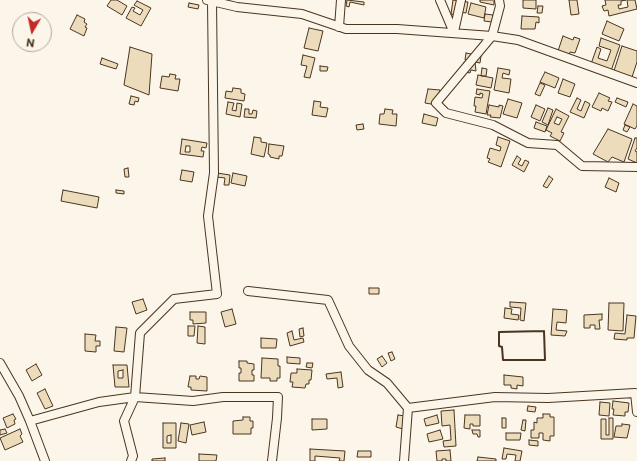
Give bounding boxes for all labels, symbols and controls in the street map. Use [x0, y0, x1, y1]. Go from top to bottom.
north arrow [12, 12, 52, 52]
text: N [25, 36, 35, 50]

